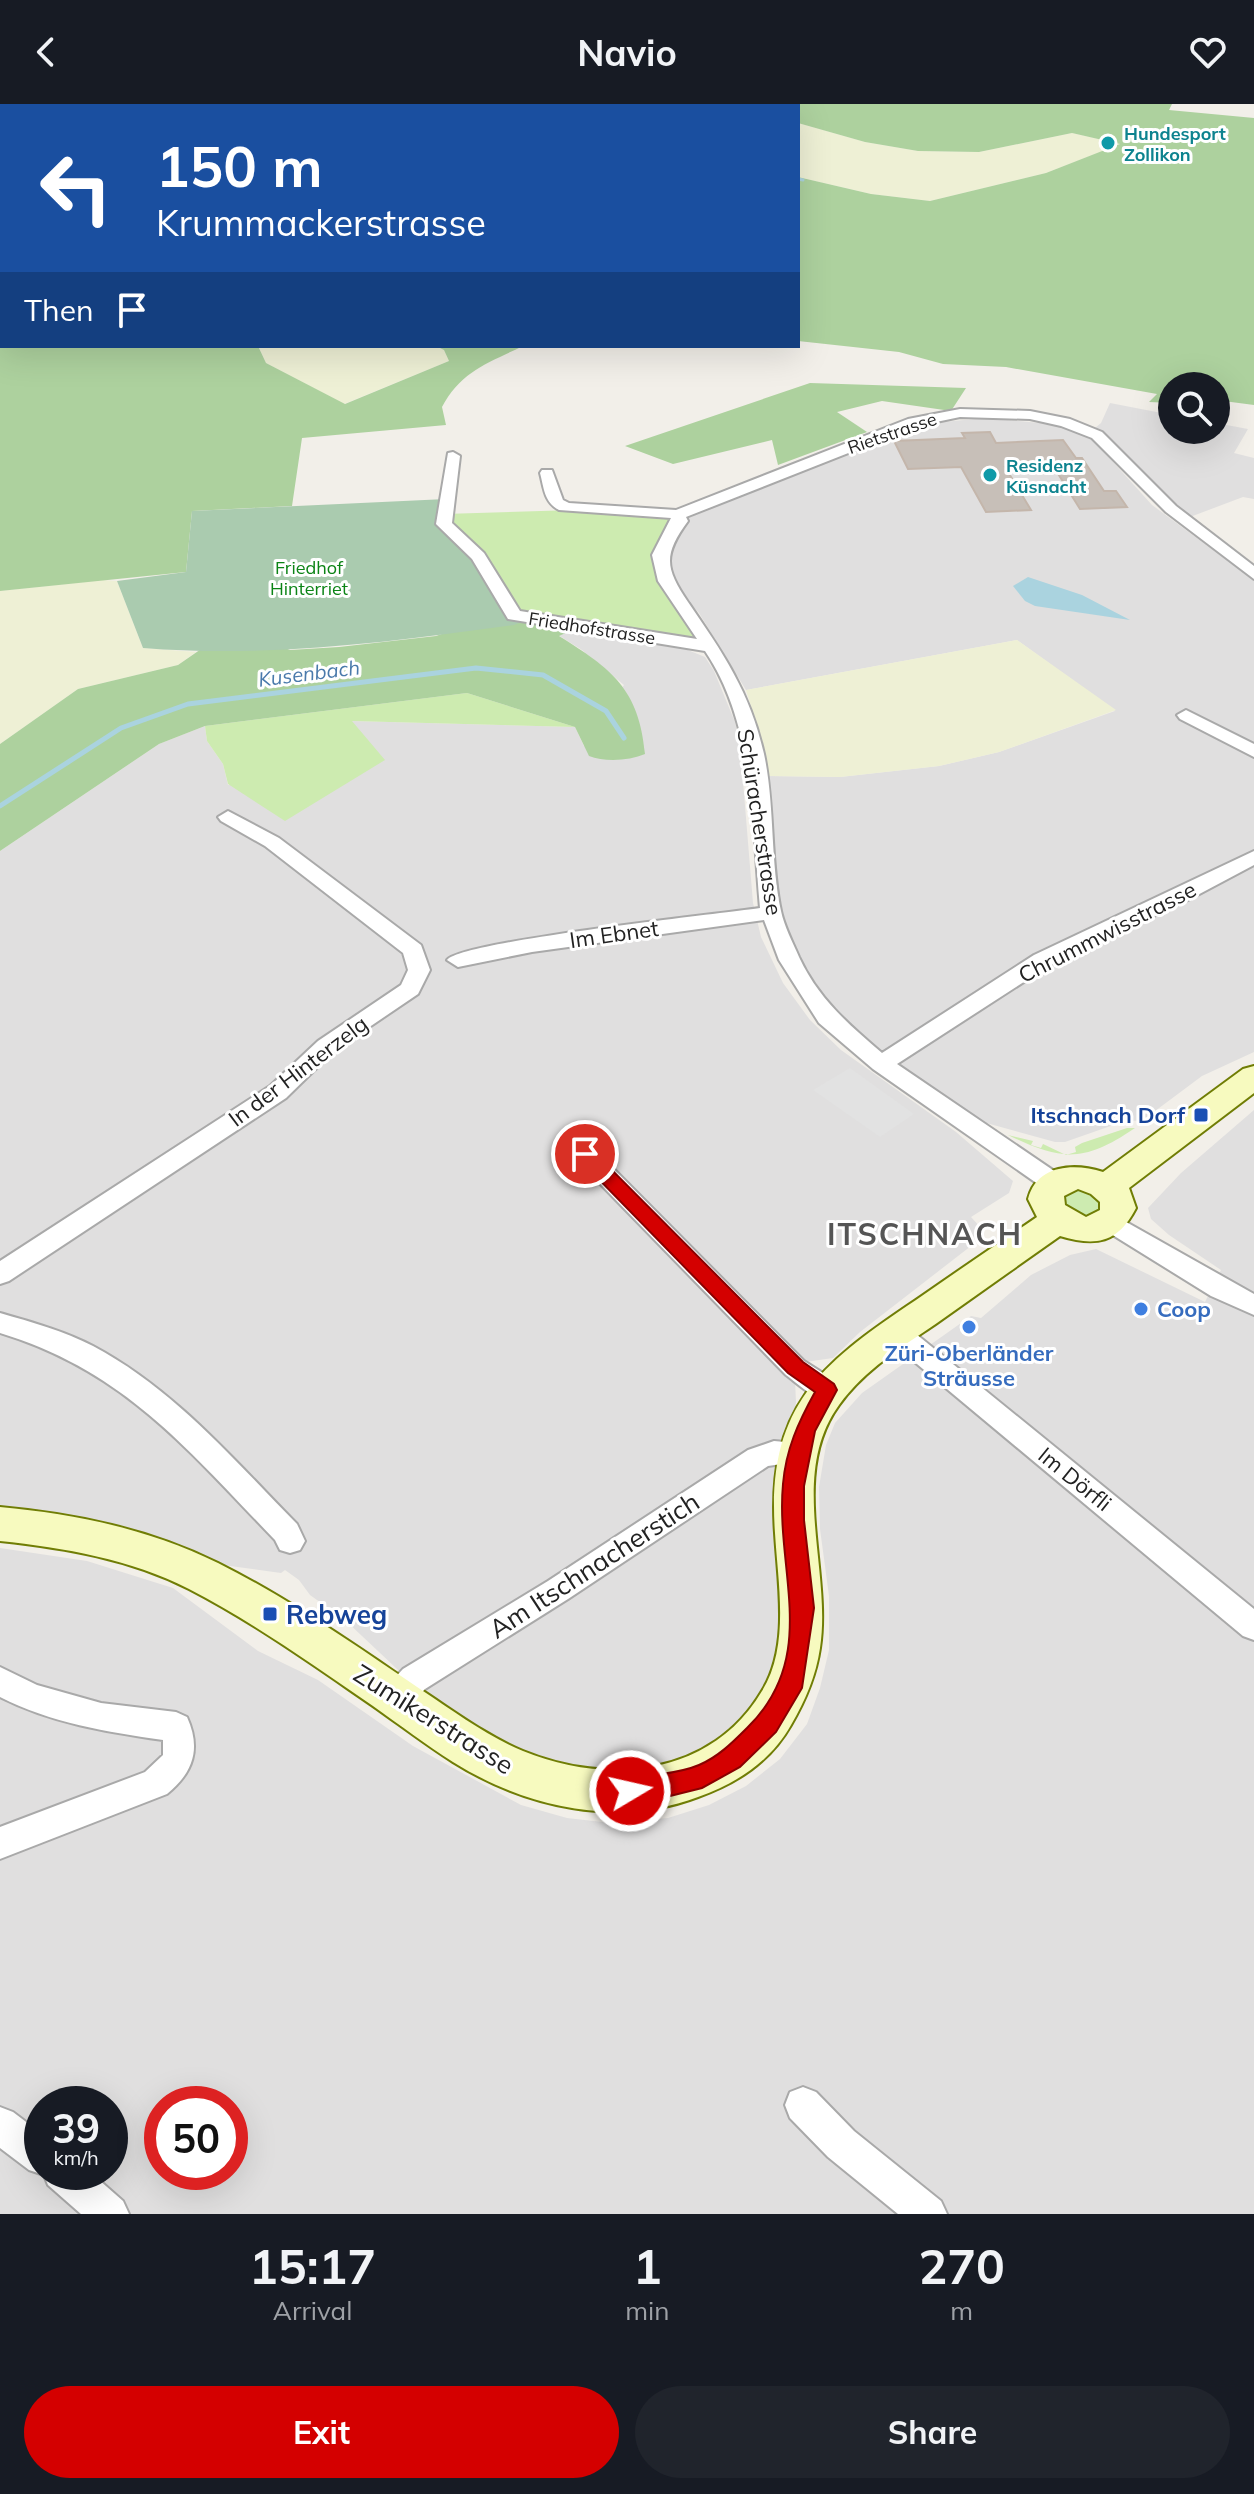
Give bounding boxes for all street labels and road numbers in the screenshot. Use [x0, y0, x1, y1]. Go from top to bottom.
street label: Rietstrasse [844, 407, 940, 459]
street label: Friedhofstrasse [527, 607, 657, 649]
street label: Schüracherstrasse [731, 727, 789, 917]
street label: Chrummwisstrasse [1013, 875, 1201, 989]
street label: Im Ebnet [568, 914, 661, 954]
street label: In der Hinterzelg [223, 1009, 373, 1133]
street label: Im Dörfli [1033, 1441, 1117, 1517]
street label: Am Itschnacherstich [483, 1485, 705, 1645]
street label: Zumikerstrasse [348, 1657, 520, 1781]

